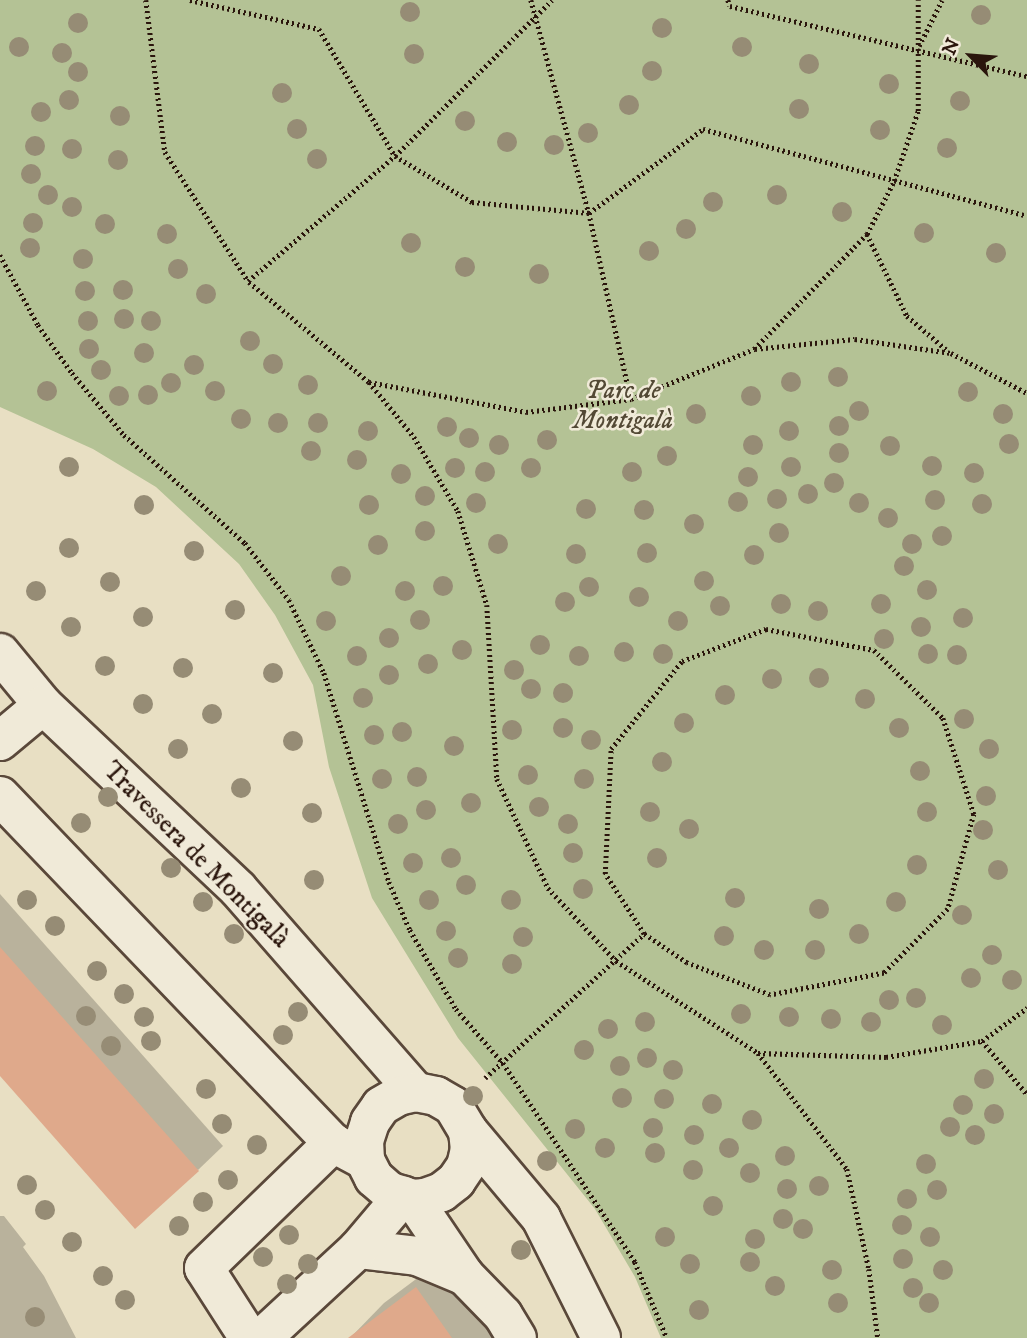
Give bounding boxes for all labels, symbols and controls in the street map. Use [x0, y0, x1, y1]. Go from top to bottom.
north arrow [936, 21, 1006, 91]
text: N [938, 35, 965, 59]
park label: Parc de Montigalà [573, 375, 673, 436]
street label: Travessera de Montigalà [96, 755, 296, 955]

